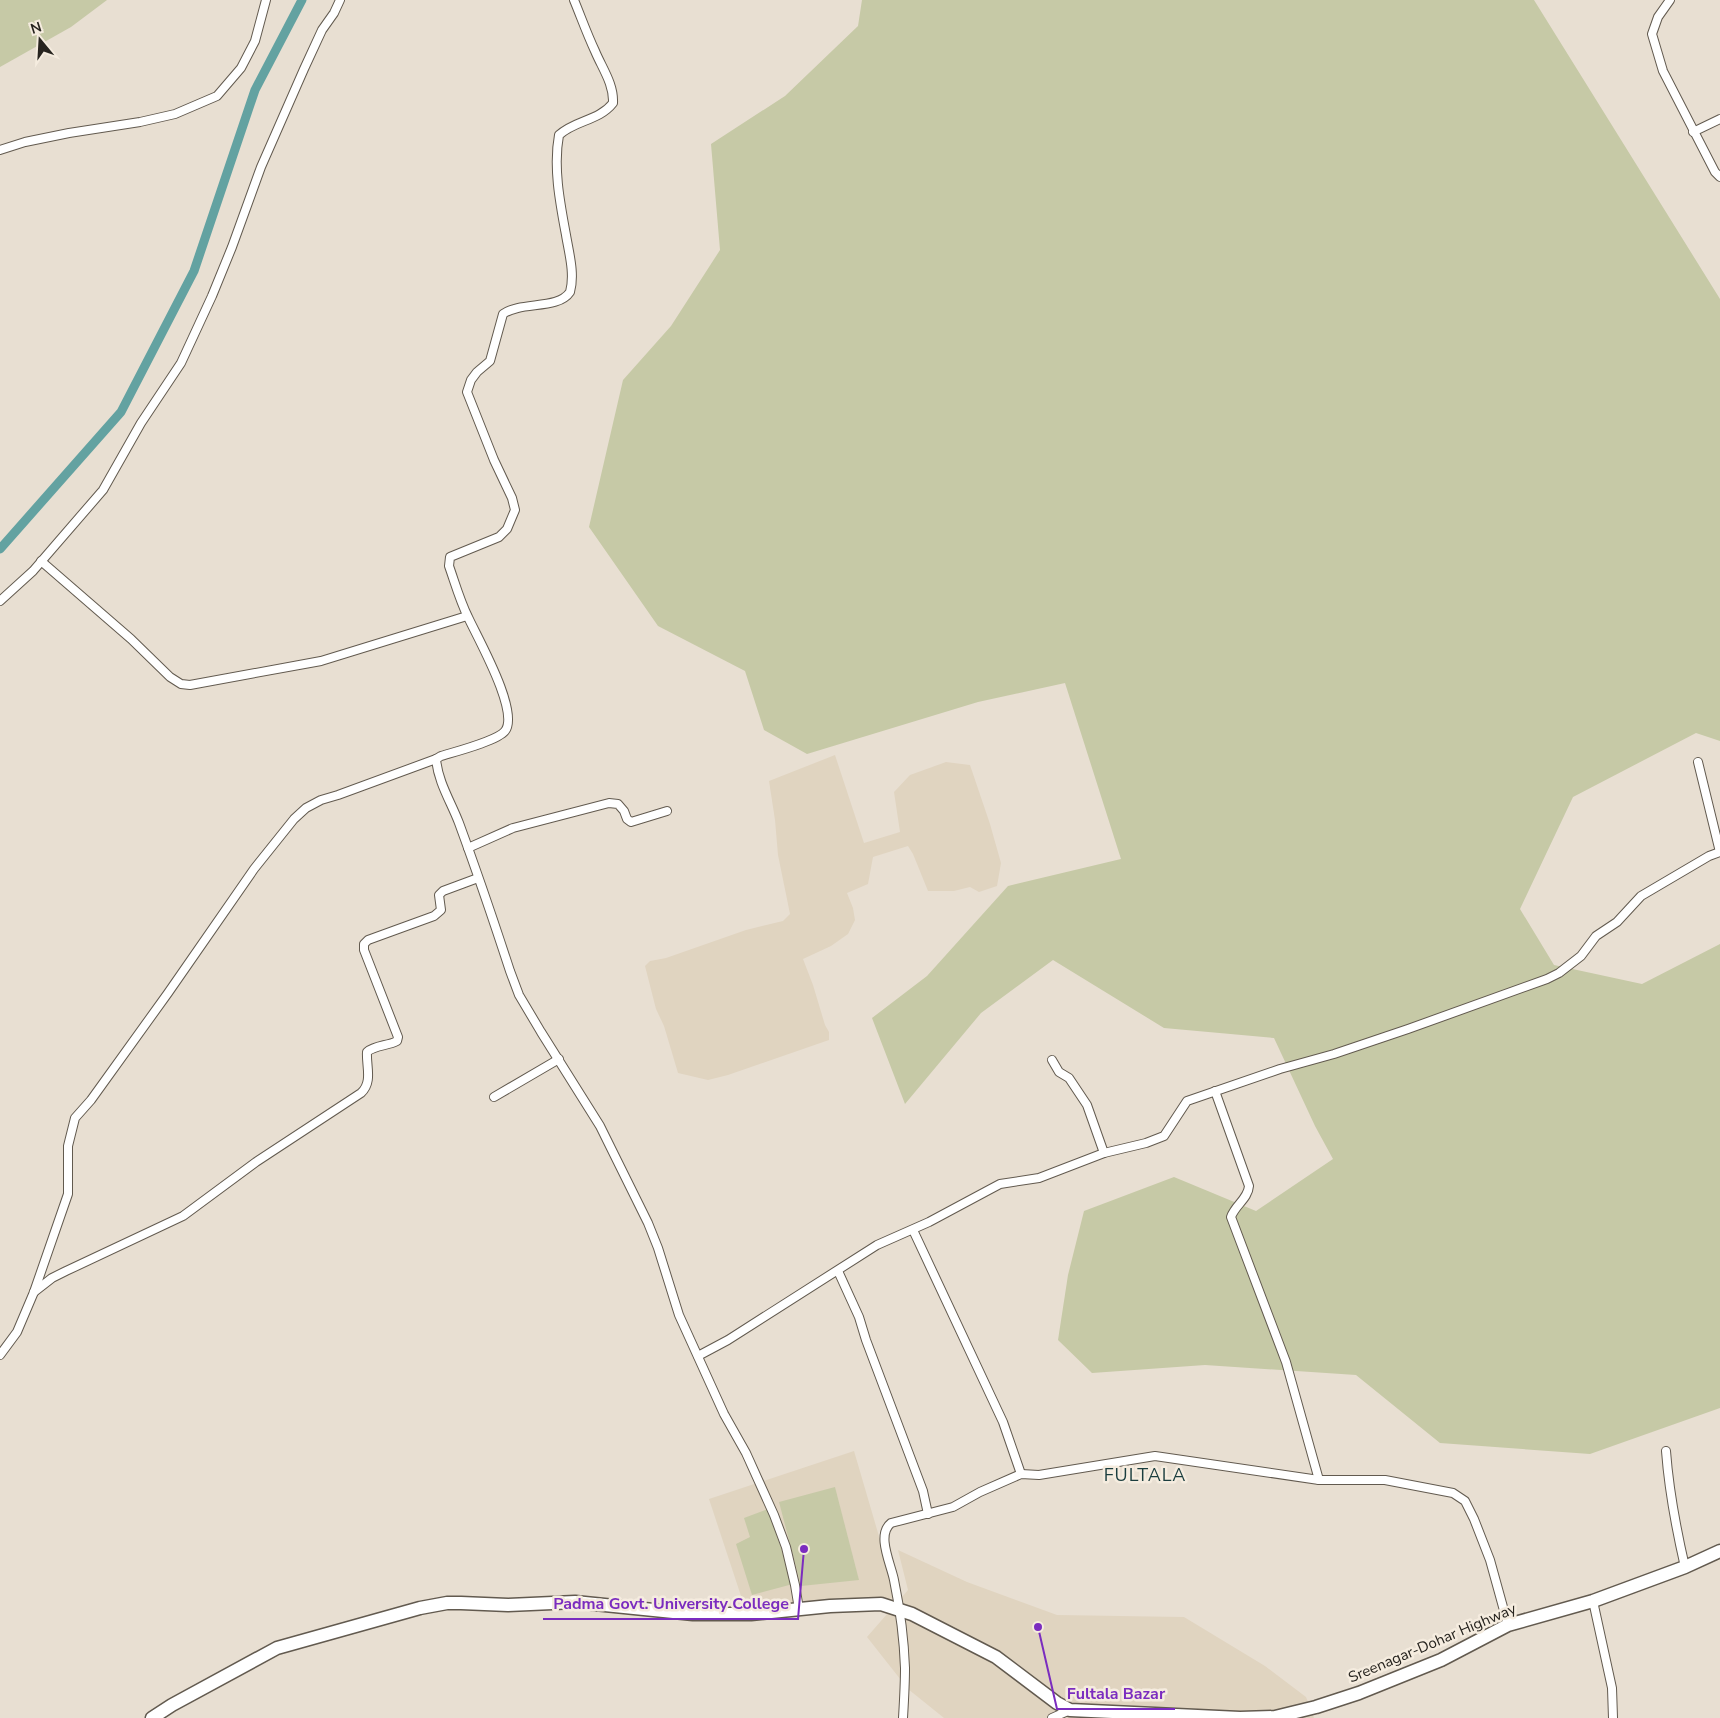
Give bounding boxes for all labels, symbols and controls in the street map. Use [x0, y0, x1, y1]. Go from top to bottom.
north arrow [15, 15, 65, 65]
text: N [28, 17, 44, 39]
district label: FULTALA [1104, 1463, 1186, 1487]
callout: Padma Govt. University College [543, 1588, 798, 1619]
text: Padma Govt. University College [553, 1593, 789, 1615]
street label: Sreenagar-Dohar Highway [1345, 1598, 1519, 1687]
callout: Fultala Bazar [1057, 1678, 1175, 1709]
text: Fultala Bazar [1067, 1683, 1166, 1705]

